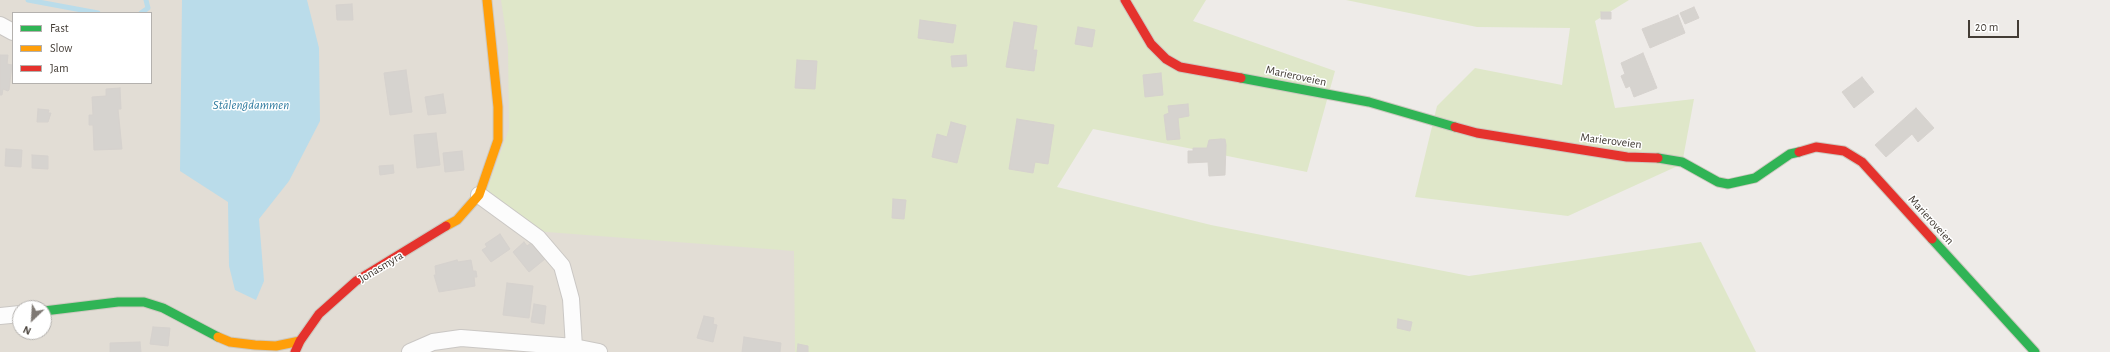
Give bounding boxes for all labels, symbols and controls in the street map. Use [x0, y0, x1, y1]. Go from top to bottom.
legend [12, 12, 152, 84]
scale bar [1970, 12, 2021, 38]
text: 20 m [1975, 21, 1998, 33]
text: Fast [50, 22, 69, 34]
text: Slow [50, 42, 72, 54]
text: Jam [50, 62, 69, 74]
street label: Marieroveien [1264, 63, 1328, 89]
water label: Stålengdammen [213, 97, 289, 113]
street label: Marieroveien [1579, 130, 1643, 152]
street label: Marieroveien [1905, 192, 1957, 248]
street label: Jonasmyra [356, 248, 406, 286]
north arrow [12, 300, 52, 340]
text: N [21, 324, 33, 337]

